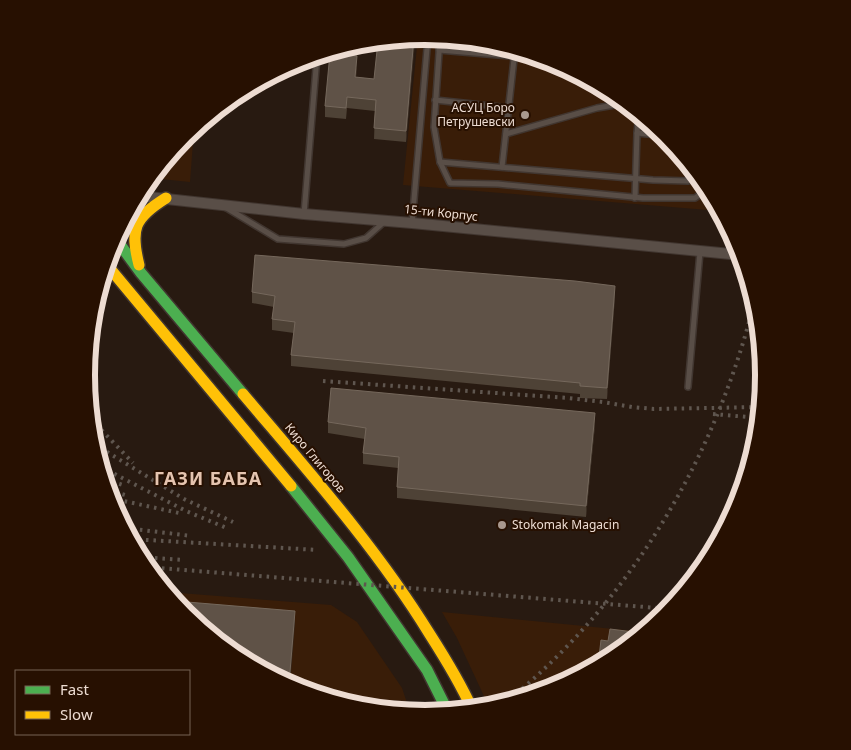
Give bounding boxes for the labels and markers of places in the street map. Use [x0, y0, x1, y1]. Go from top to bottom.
place label: АСУЦ Боро Петрушевски [437, 99, 515, 130]
marker: АСУЦ Боро Петрушевски [519, 109, 531, 121]
place label: Stokomak Magacin [512, 516, 619, 533]
marker: Stokomak Magacin [496, 519, 508, 531]

